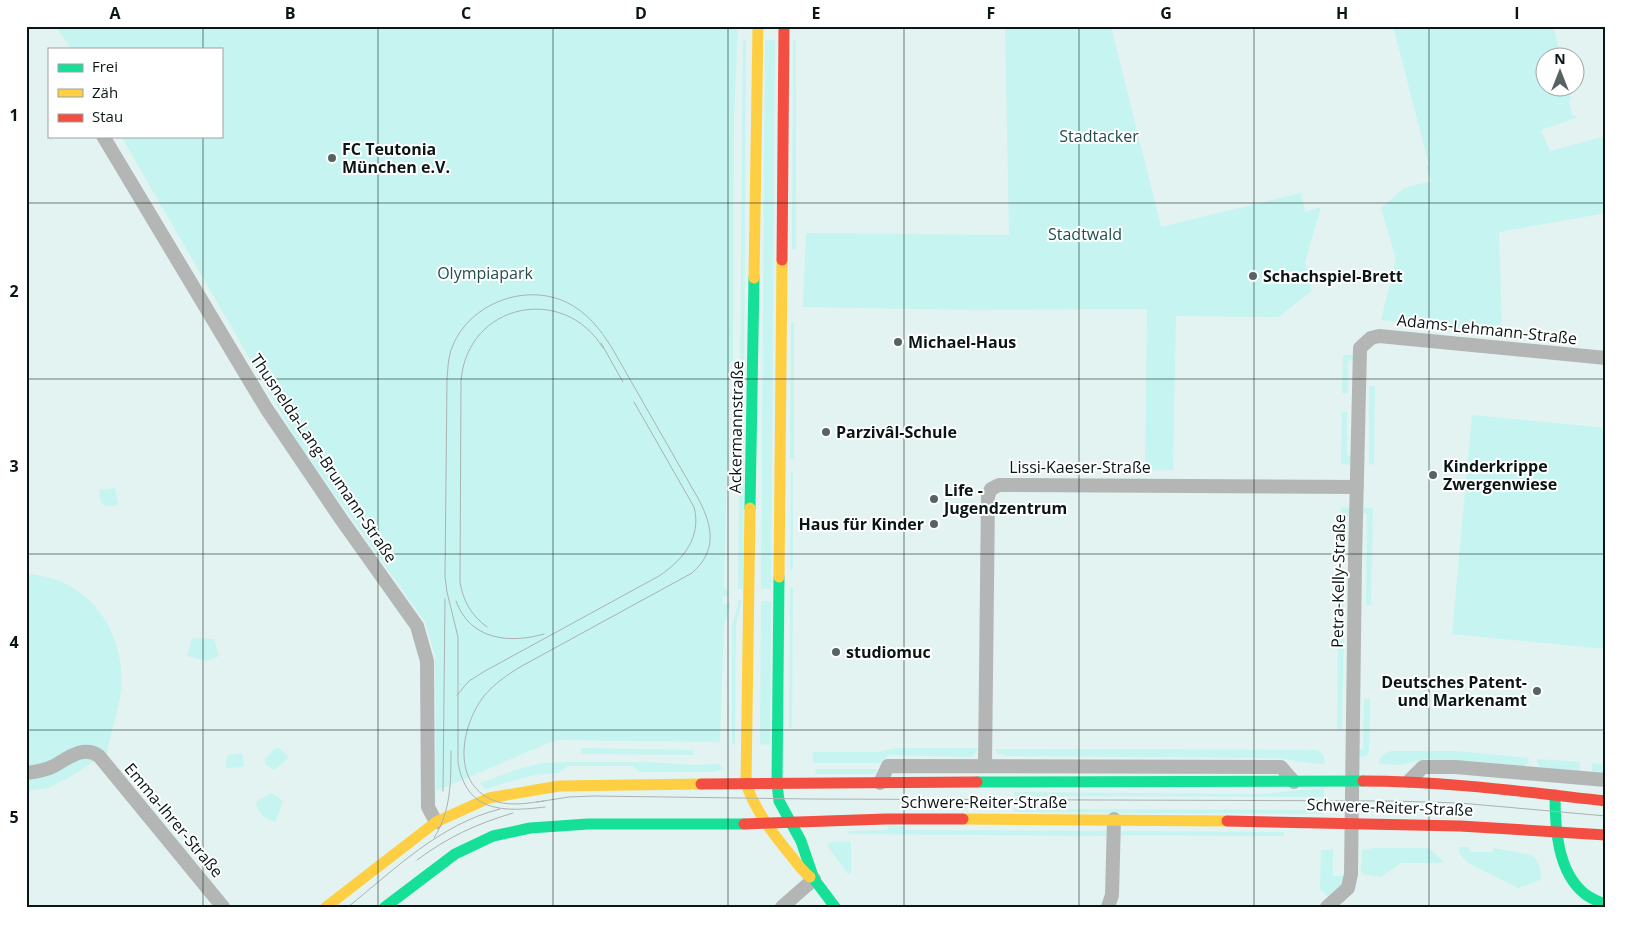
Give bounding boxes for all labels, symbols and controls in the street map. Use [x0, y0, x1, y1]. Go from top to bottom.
text: A [109, 2, 121, 24]
text: B [285, 2, 295, 24]
text: C [461, 2, 471, 24]
text: D [635, 2, 647, 24]
text: E [812, 2, 821, 24]
text: F [987, 2, 995, 24]
text: G [1160, 2, 1172, 24]
text: H [1336, 2, 1348, 24]
text: I [1514, 2, 1520, 24]
legend [48, 48, 222, 138]
north arrow [1534, 48, 1584, 98]
text: N [1554, 49, 1566, 68]
text: Frei [92, 56, 118, 76]
text: Zäh [92, 82, 118, 102]
text: 1 [9, 104, 19, 126]
text: Stau [92, 106, 123, 126]
park label: Stadtacker [1059, 125, 1139, 147]
place label: FC Teutonia München e.V. [342, 138, 450, 178]
marker: FC Teutonia München e.V. [326, 152, 338, 164]
park label: Stadtwald [1048, 223, 1122, 245]
park label: Olympiapark [437, 262, 533, 284]
place label: Schachspiel-Brett [1263, 265, 1403, 287]
marker: Schachspiel-Brett [1247, 270, 1259, 282]
text: 2 [9, 280, 19, 302]
street label: Adams-Lehmann-Straße [1396, 309, 1578, 349]
place label: Michael-Haus [908, 331, 1016, 353]
marker: Michael-Haus [892, 336, 904, 348]
street label: Thusnelda-Lang-Brumann-Straße [246, 349, 402, 567]
street label: Ackermannstraße [724, 360, 748, 494]
place label: Parzivâl-Schule [836, 421, 957, 443]
marker: Parzivâl-Schule [820, 426, 832, 438]
text: 3 [9, 455, 19, 477]
place label: Kinderkrippe Zwergenwiese [1443, 455, 1557, 495]
street label: Lissi-Kaeser-Straße [1009, 456, 1151, 478]
marker: Kinderkrippe Zwergenwiese [1427, 469, 1439, 481]
place label: Life - Jugendzentrum [942, 479, 1067, 519]
marker: Life - Jugendzentrum [928, 493, 940, 505]
place label: Haus für Kinder [798, 513, 924, 535]
street label: Petra-Kelly-Straße [1326, 514, 1350, 648]
marker: Haus für Kinder [928, 518, 940, 530]
text: 4 [9, 631, 19, 653]
place label: studiomuc [846, 641, 931, 663]
marker: studiomuc [830, 646, 842, 658]
place label: Deutsches Patent- und Markenamt [1381, 671, 1527, 711]
marker: Deutsches Patent- und Markenamt [1531, 685, 1543, 697]
street label: Emma-Ihrer-Straße [120, 758, 228, 882]
street label: Schwere-Reiter-Straße [901, 791, 1067, 813]
street label: Schwere-Reiter-Straße [1306, 793, 1474, 821]
text: 5 [9, 806, 19, 828]

